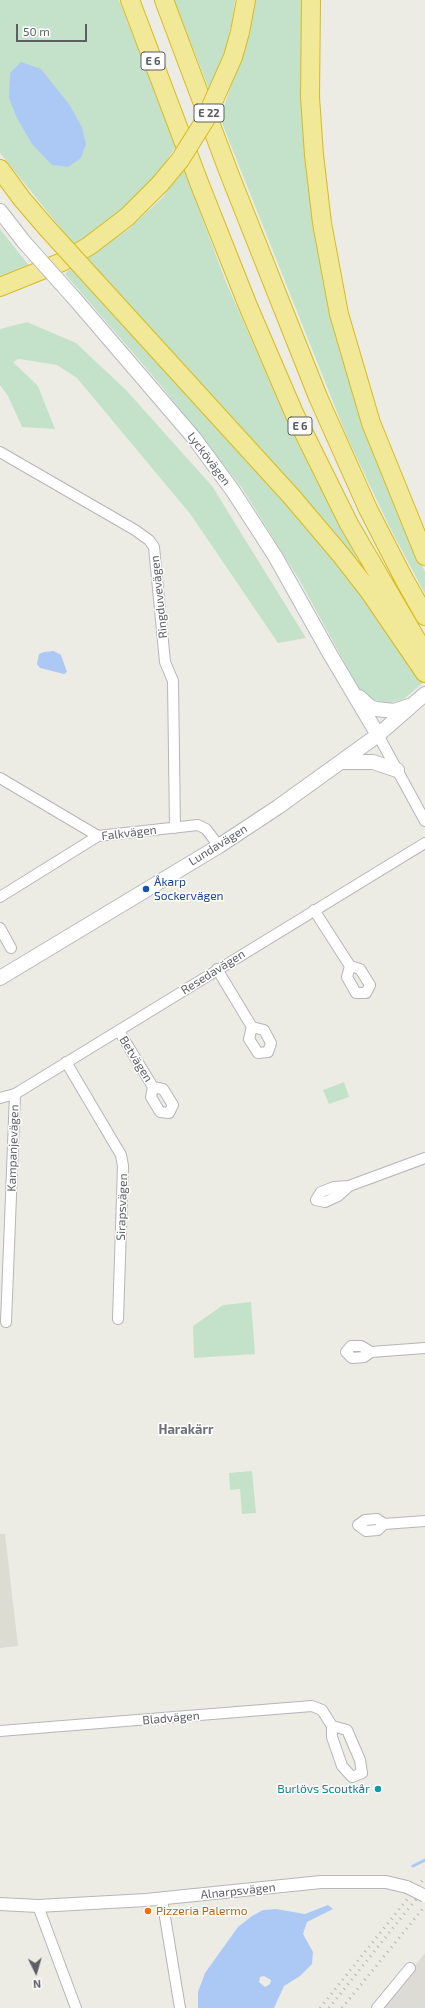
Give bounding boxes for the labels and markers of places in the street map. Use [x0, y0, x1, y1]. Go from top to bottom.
place label: Åkarp Sockervägen [154, 875, 224, 903]
marker: Åkarp Sockervägen [141, 884, 151, 894]
place label: Burlövs Scoutkår [277, 1782, 370, 1796]
marker: Burlövs Scoutkår [373, 1784, 383, 1794]
place label: Pizzeria Palermo [156, 1904, 248, 1918]
marker: Pizzeria Palermo [143, 1906, 153, 1916]

